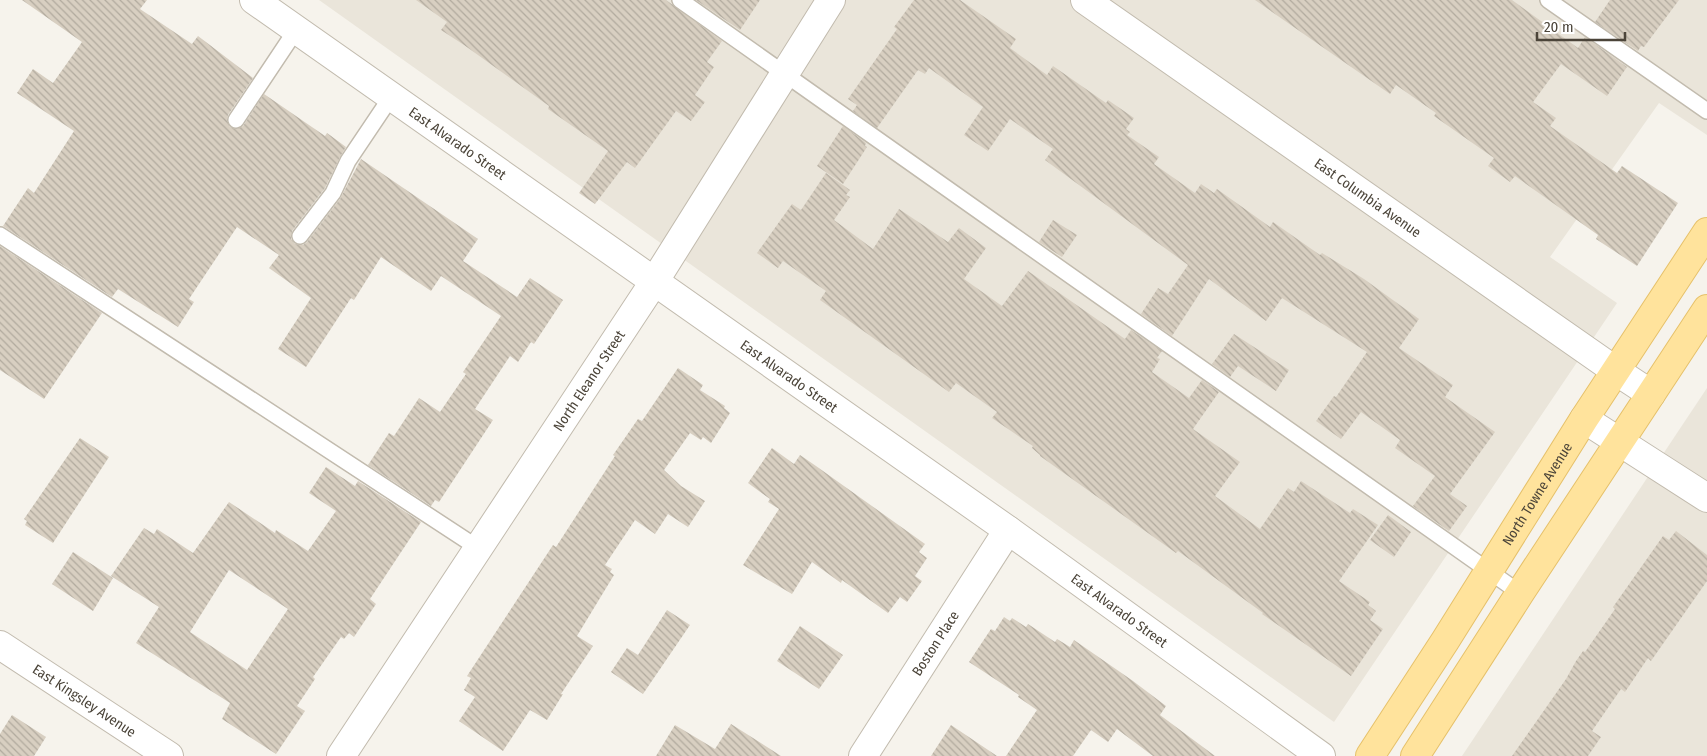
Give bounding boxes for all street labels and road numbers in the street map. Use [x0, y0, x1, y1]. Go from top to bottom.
street label: East Alvarado Street [406, 103, 510, 183]
street label: East Columbia Avenue [1311, 154, 1425, 241]
street label: North Eleanor Street [550, 327, 629, 434]
street label: East Alvarado Street [737, 336, 841, 416]
street label: North Towne Avenue [1499, 439, 1576, 548]
street label: East Alvarado Street [1068, 570, 1171, 651]
street label: Boston Place [908, 607, 962, 679]
street label: East Kingsley Avenue [30, 660, 139, 741]

